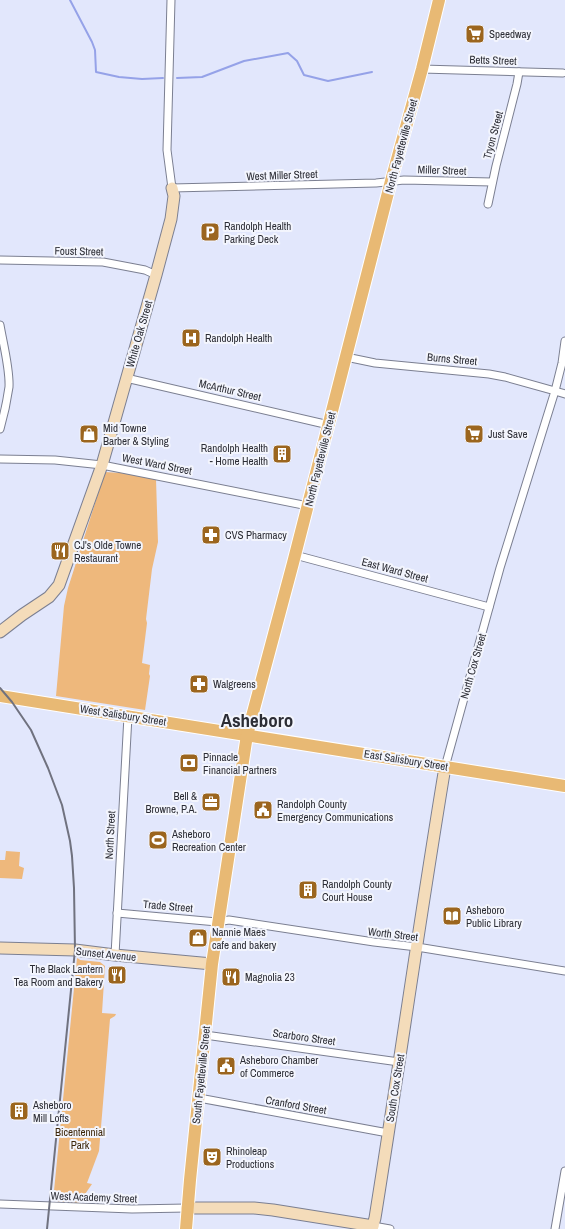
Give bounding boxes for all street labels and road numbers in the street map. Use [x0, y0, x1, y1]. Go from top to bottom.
street label: Betts Street [469, 52, 517, 68]
street label: North Fayetteville Street [382, 97, 420, 195]
street label: Tryon Street [480, 109, 506, 161]
street label: Miller Street [417, 162, 467, 178]
street label: West Miller Street [246, 167, 318, 183]
street label: Foust Street [55, 244, 104, 258]
street label: White Oak Street [123, 298, 155, 369]
street label: Burns Street [426, 350, 478, 368]
street label: McArthur Street [198, 376, 263, 404]
street label: North Fayetteville Street [301, 410, 339, 508]
street label: West Ward Street [121, 450, 194, 478]
street label: East Ward Street [360, 554, 430, 586]
street label: North Cox Street [457, 631, 489, 700]
street label: West Salisbury Street [79, 701, 168, 729]
street label: East Salisbury Street [363, 746, 449, 774]
street label: North Street [102, 810, 118, 860]
street label: Trade Street [143, 897, 194, 915]
street label: Worth Street [367, 924, 419, 944]
street label: Sunset Avenue [75, 944, 137, 964]
street label: South Fayetteville Street [189, 1025, 213, 1125]
street label: Scarboro Street [272, 1026, 337, 1048]
street label: South Cox Street [383, 1052, 407, 1123]
street label: Cranford Street [264, 1093, 328, 1117]
street label: West Academy Street [50, 1188, 138, 1206]

